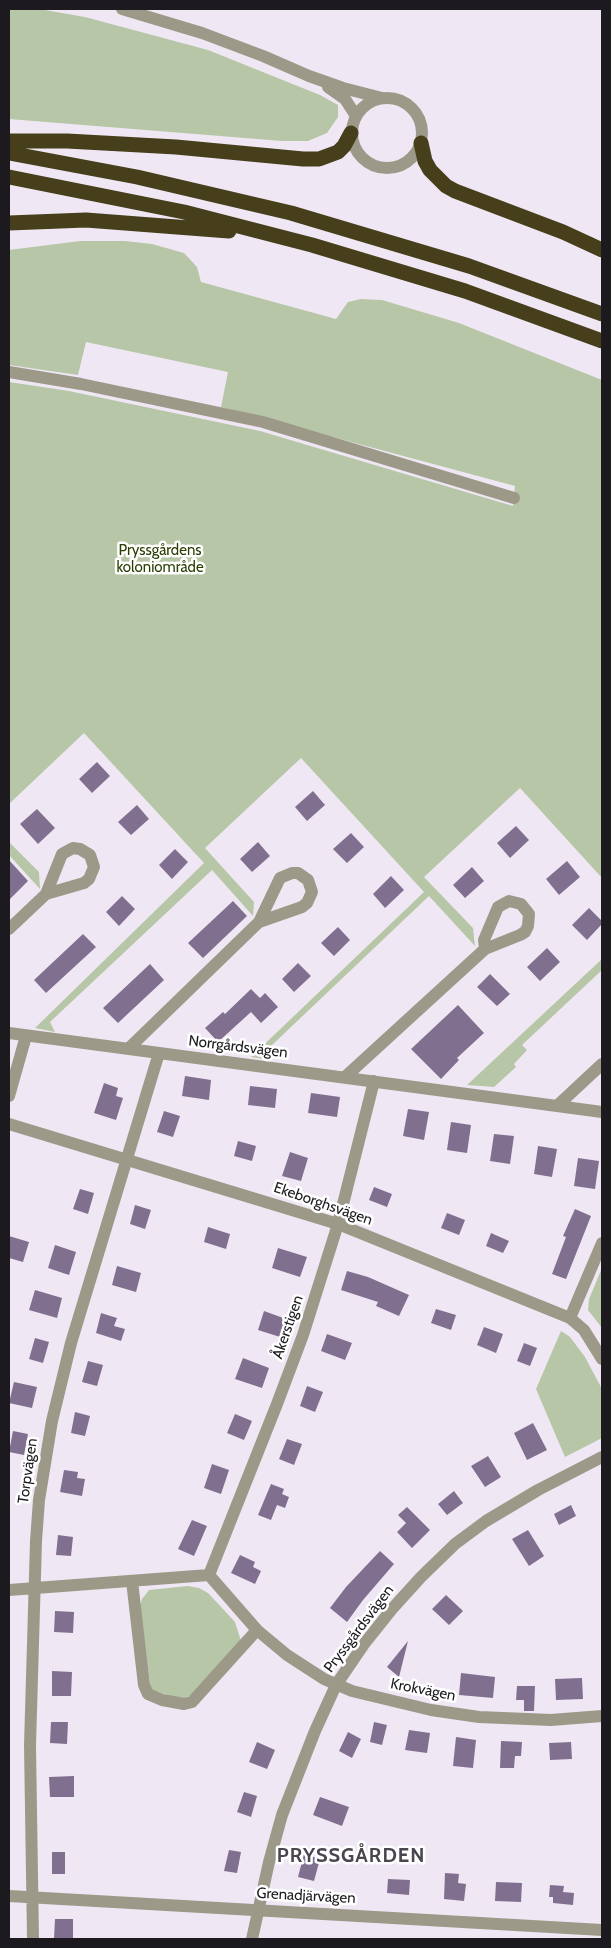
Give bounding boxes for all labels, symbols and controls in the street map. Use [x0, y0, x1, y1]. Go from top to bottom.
park label: Pryssgårdens koloniområde [116, 542, 204, 577]
street label: Norrgårdsvägen [187, 1032, 289, 1062]
street label: Ekeborghsvägen [271, 1179, 375, 1229]
street label: Åkerstigen [269, 1293, 307, 1361]
street label: Torpvägen [14, 1437, 42, 1505]
street label: Pryssgårdsvägen [320, 1582, 398, 1676]
street label: Krokvägen [389, 1675, 457, 1705]
district label: PRYSSGÅRDEN [275, 1844, 427, 1868]
street label: Grenadjärvägen [256, 1884, 356, 1908]

